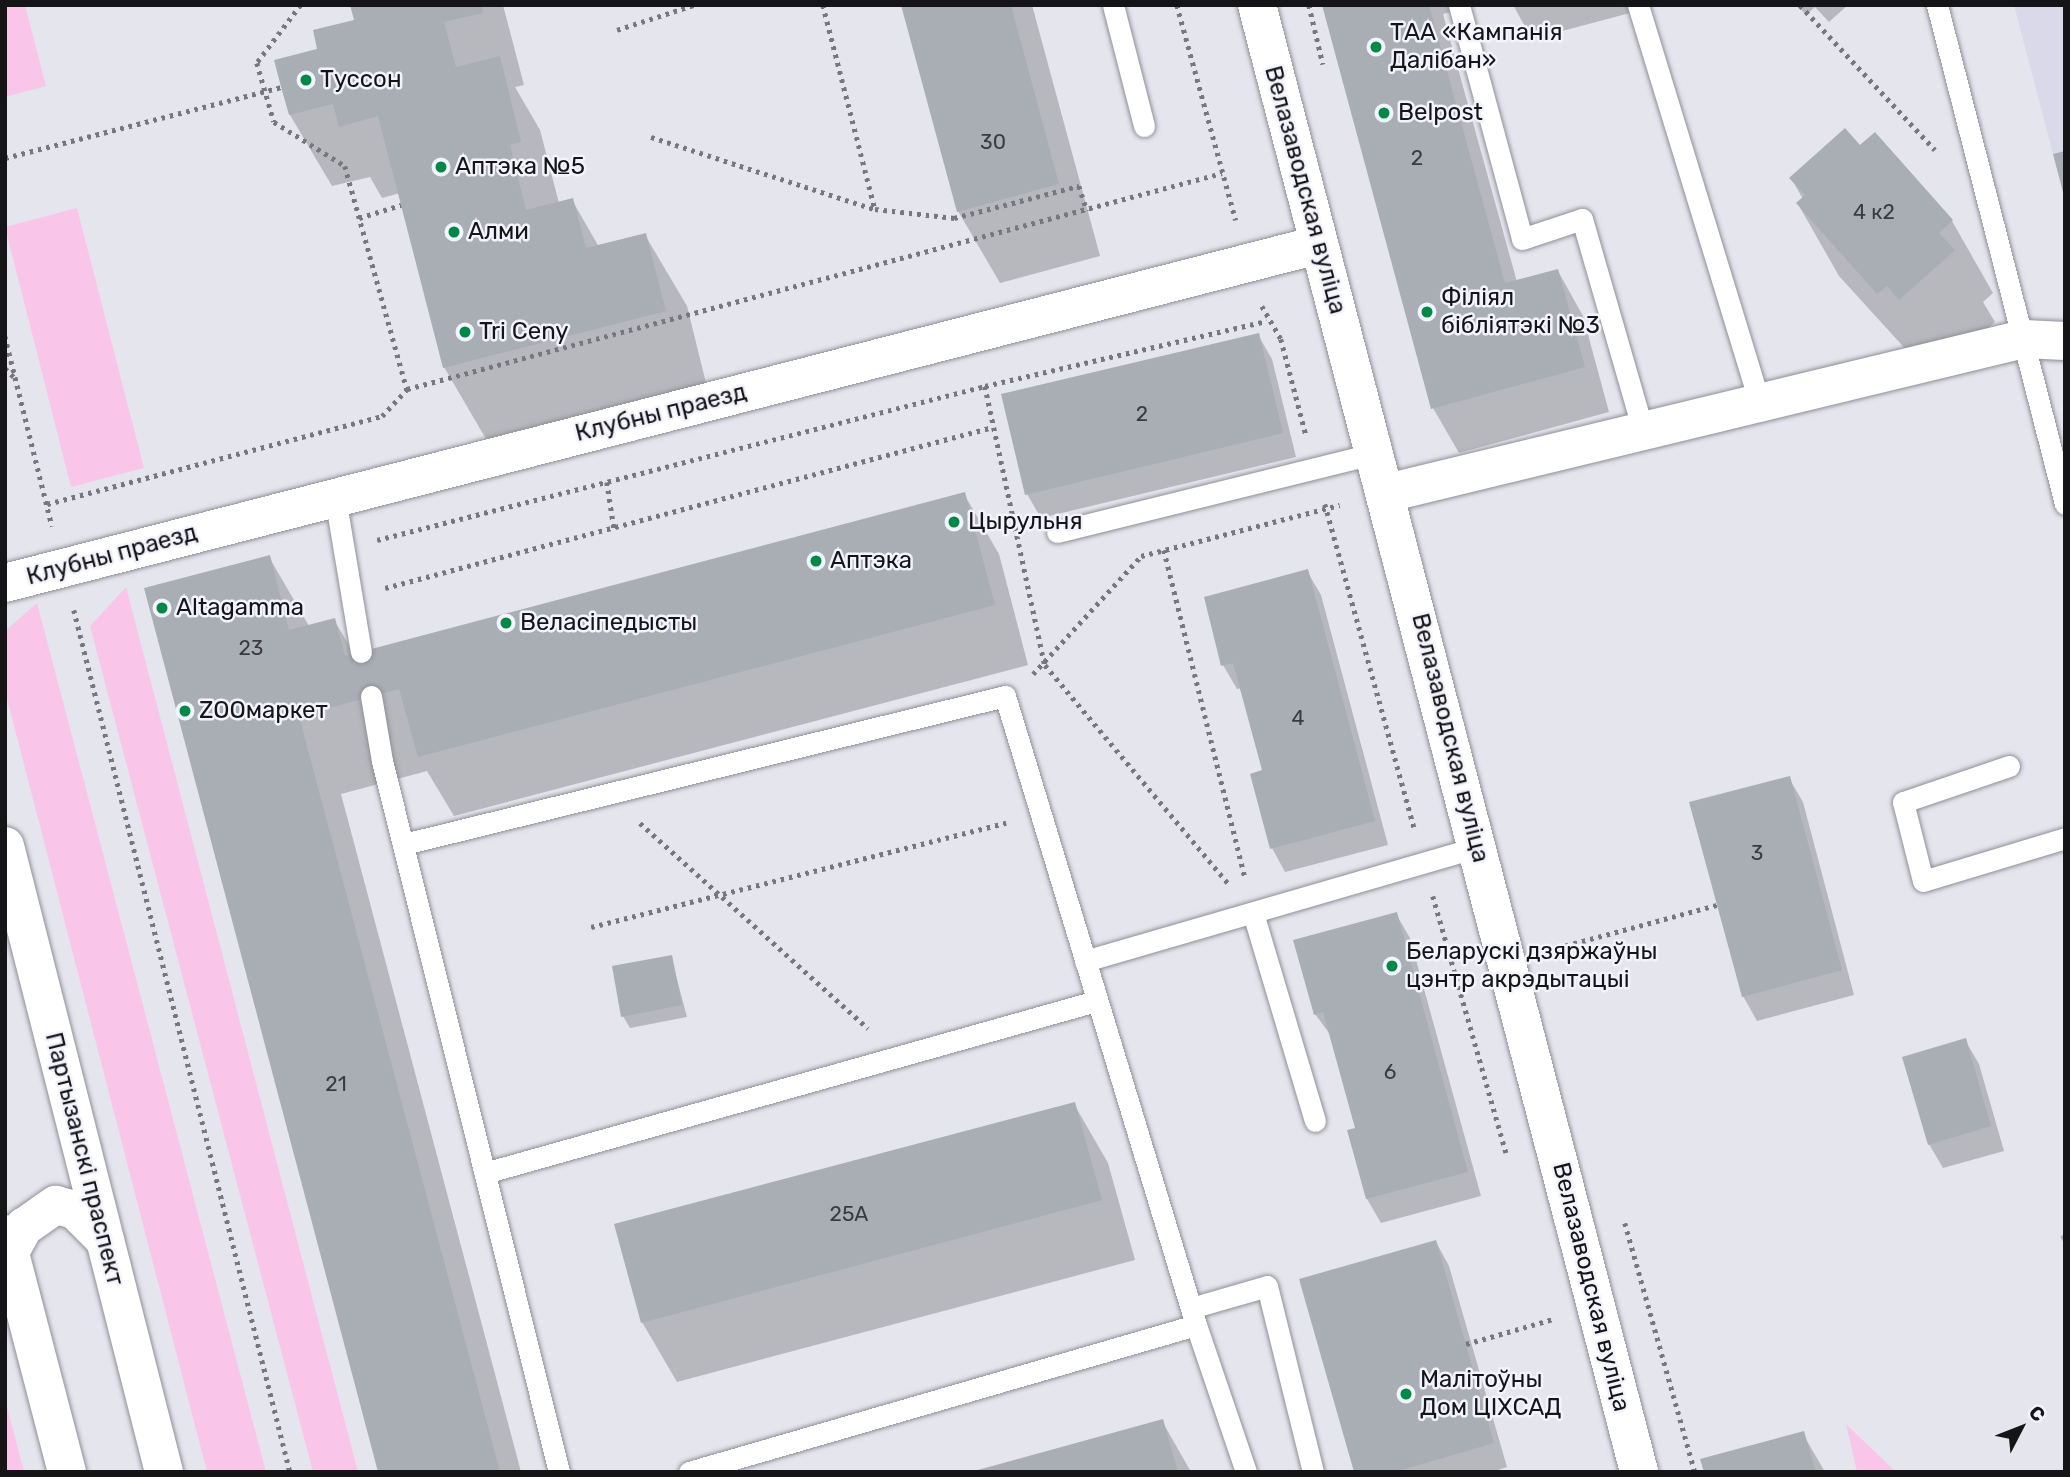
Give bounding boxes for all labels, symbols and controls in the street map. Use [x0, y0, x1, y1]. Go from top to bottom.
place label: ТАА «Кампанія Далібан» [1390, 19, 1562, 75]
marker: ТАА «Кампанія Далібан» [1368, 39, 1384, 55]
street label: Велазаводская вуліца [1258, 63, 1352, 317]
place label: Туссон [320, 66, 402, 94]
marker: Туссон [298, 72, 314, 88]
place label: Belpost [1398, 99, 1483, 127]
marker: Belpost [1376, 105, 1392, 121]
house number: 30 [980, 129, 1006, 155]
house number: 2 [1411, 145, 1423, 171]
place label: Аптэка №5 [455, 153, 585, 181]
marker: Аптэка №5 [433, 159, 449, 175]
house number: 4 к2 [1853, 199, 1895, 225]
place label: Алми [468, 218, 529, 246]
marker: Алми [446, 224, 462, 240]
place label: Філіял бібліятэкі №3 [1441, 284, 1600, 340]
marker: Філіял бібліятэкі №3 [1419, 304, 1435, 320]
place label: Tri Ceny [479, 318, 569, 346]
marker: Tri Ceny [457, 324, 473, 340]
street label: Клубны праезд [572, 378, 750, 448]
house number: 2 [1136, 401, 1148, 427]
place label: Цырульня [968, 508, 1082, 536]
marker: Цырульня [946, 514, 962, 530]
street label: Клубны праезд [23, 518, 201, 592]
place label: Аптэка [830, 547, 912, 575]
marker: Аптэка [808, 553, 824, 569]
place label: Altagamma [176, 594, 304, 622]
marker: Altagamma [154, 600, 170, 616]
place label: Веласіпедысты [520, 609, 697, 637]
street label: Велазаводская вуліца [1405, 610, 1495, 866]
marker: Веласіпедысты [498, 615, 514, 631]
house number: 23 [239, 635, 263, 661]
place label: ZOOмаркет [199, 697, 328, 725]
marker: ZOOмаркет [177, 703, 193, 719]
house number: 4 [1291, 705, 1305, 731]
house number: 3 [1751, 840, 1763, 866]
place label: Беларускі дзяржаўны цэнтр акрэдытацыі [1406, 938, 1657, 994]
marker: Беларускі дзяржаўны цэнтр акрэдытацыі [1384, 958, 1400, 974]
street label: Партызанскі праспект [39, 1030, 129, 1288]
house number: 6 [1384, 1059, 1396, 1085]
house number: 21 [325, 1071, 347, 1097]
street label: Велазаводская вуліца [1546, 1159, 1636, 1415]
house number: 25А [830, 1201, 868, 1227]
place label: Малітоўны Дом ЦІХСАД [1420, 1366, 1561, 1422]
marker: Малітоўны Дом ЦІХСАД [1398, 1386, 1414, 1402]
north arrow [1986, 1393, 2056, 1463]
text: С [2024, 1401, 2050, 1426]

